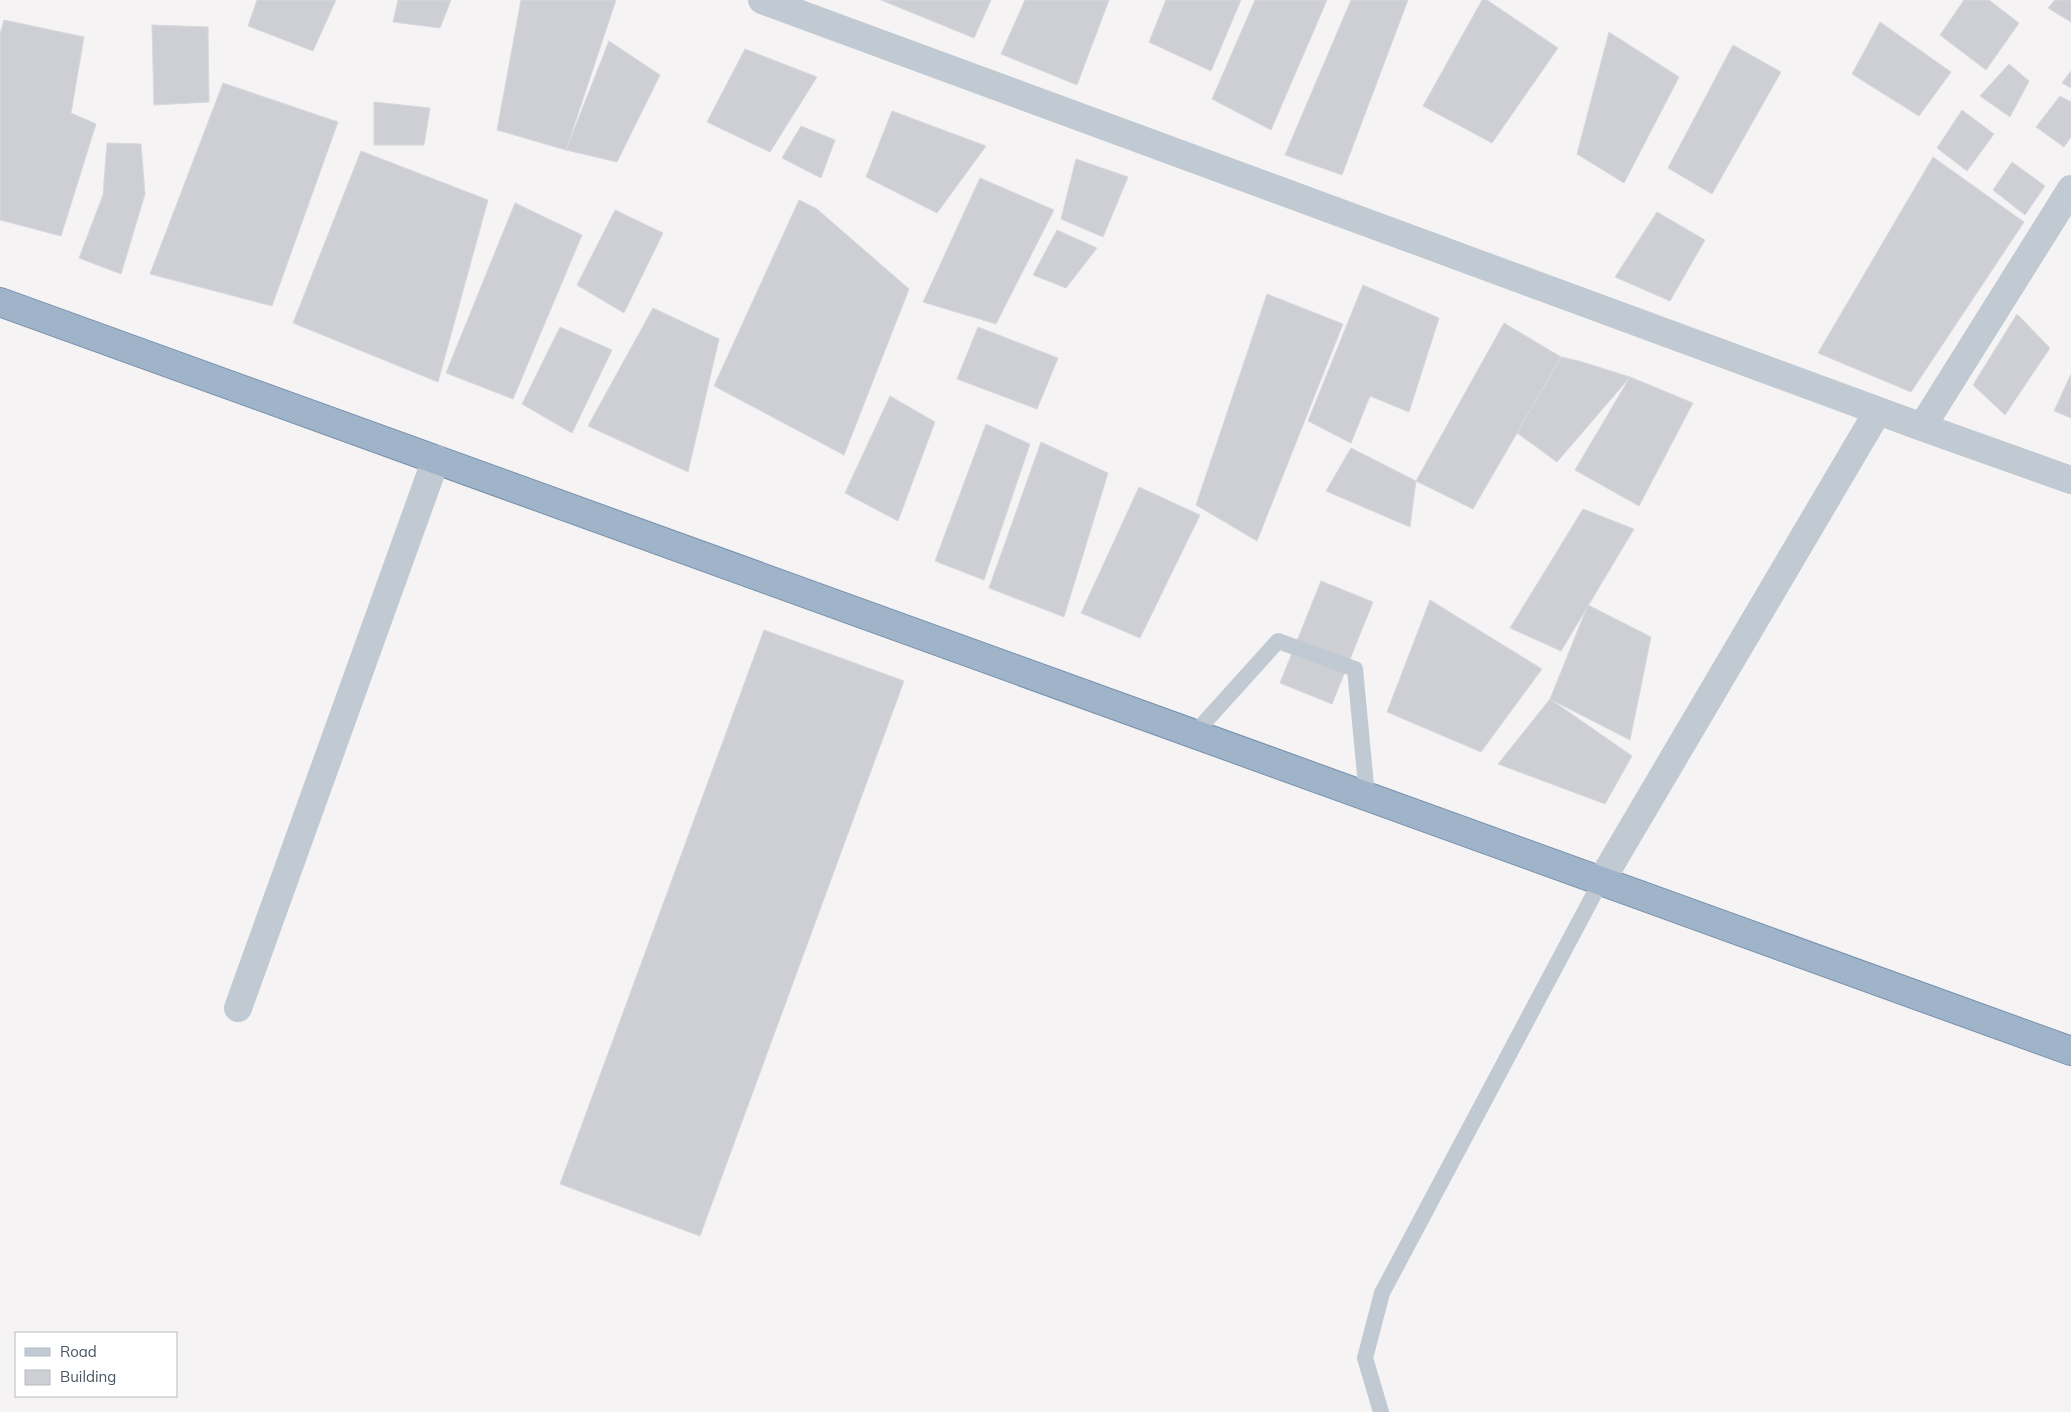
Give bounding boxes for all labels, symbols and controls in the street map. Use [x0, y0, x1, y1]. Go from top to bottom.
legend [15, 1332, 178, 1397]
text: Road [60, 1342, 97, 1361]
text: Building [60, 1367, 116, 1386]

